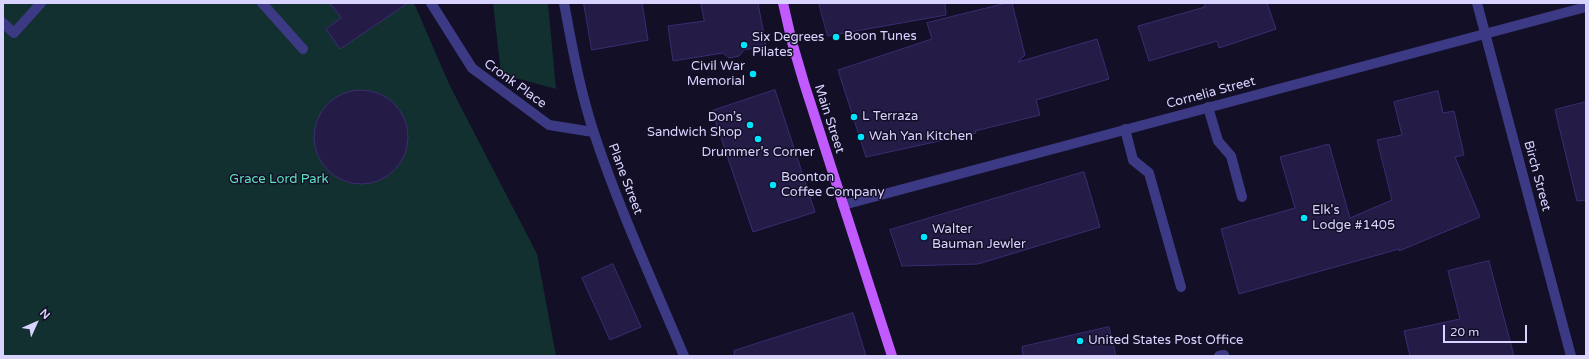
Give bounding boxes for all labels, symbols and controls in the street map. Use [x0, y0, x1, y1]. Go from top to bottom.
place label: Boon Tunes [844, 29, 917, 45]
place label: Six Degrees Pilates [752, 30, 824, 61]
marker: Boon Tunes [831, 32, 841, 42]
marker: Six Degrees Pilates [739, 40, 749, 50]
street label: Cronk Place [481, 56, 549, 112]
place label: Civil War Memorial [687, 59, 745, 90]
marker: Civil War Memorial [748, 69, 758, 79]
street label: Cornelia Street [1165, 74, 1257, 112]
street label: Main Street [811, 83, 847, 155]
place label: L Terraza [862, 109, 918, 125]
place label: Don’s Sandwich Shop [647, 110, 742, 141]
marker: L Terraza [849, 112, 859, 122]
marker: Don’s Sandwich Shop [745, 120, 755, 130]
place label: Wah Yan Kitchen [869, 129, 973, 145]
marker: Wah Yan Kitchen [856, 132, 866, 142]
marker: Drummer’s Corner [753, 134, 763, 144]
street label: Birch Street [1520, 139, 1554, 213]
street label: Plane Street [604, 141, 646, 217]
place label: Drummer’s Corner [701, 145, 815, 161]
place label: Boonton Coffee Company [781, 170, 884, 201]
park label: Grace Lord Park [229, 172, 329, 188]
marker: Boonton Coffee Company [768, 180, 778, 190]
place label: Elk's Lodge #1405 [1312, 203, 1395, 234]
marker: Elk's Lodge #1405 [1299, 213, 1309, 223]
place label: Walter Bauman Jewler [932, 222, 1026, 253]
marker: Walter Bauman Jewler [919, 232, 929, 242]
north arrow [16, 303, 56, 343]
text: N [37, 306, 53, 322]
scale bar [1445, 317, 1529, 343]
text: 20 m [1450, 325, 1479, 339]
place label: United States Post Office [1088, 333, 1243, 349]
marker: United States Post Office [1075, 336, 1085, 346]

